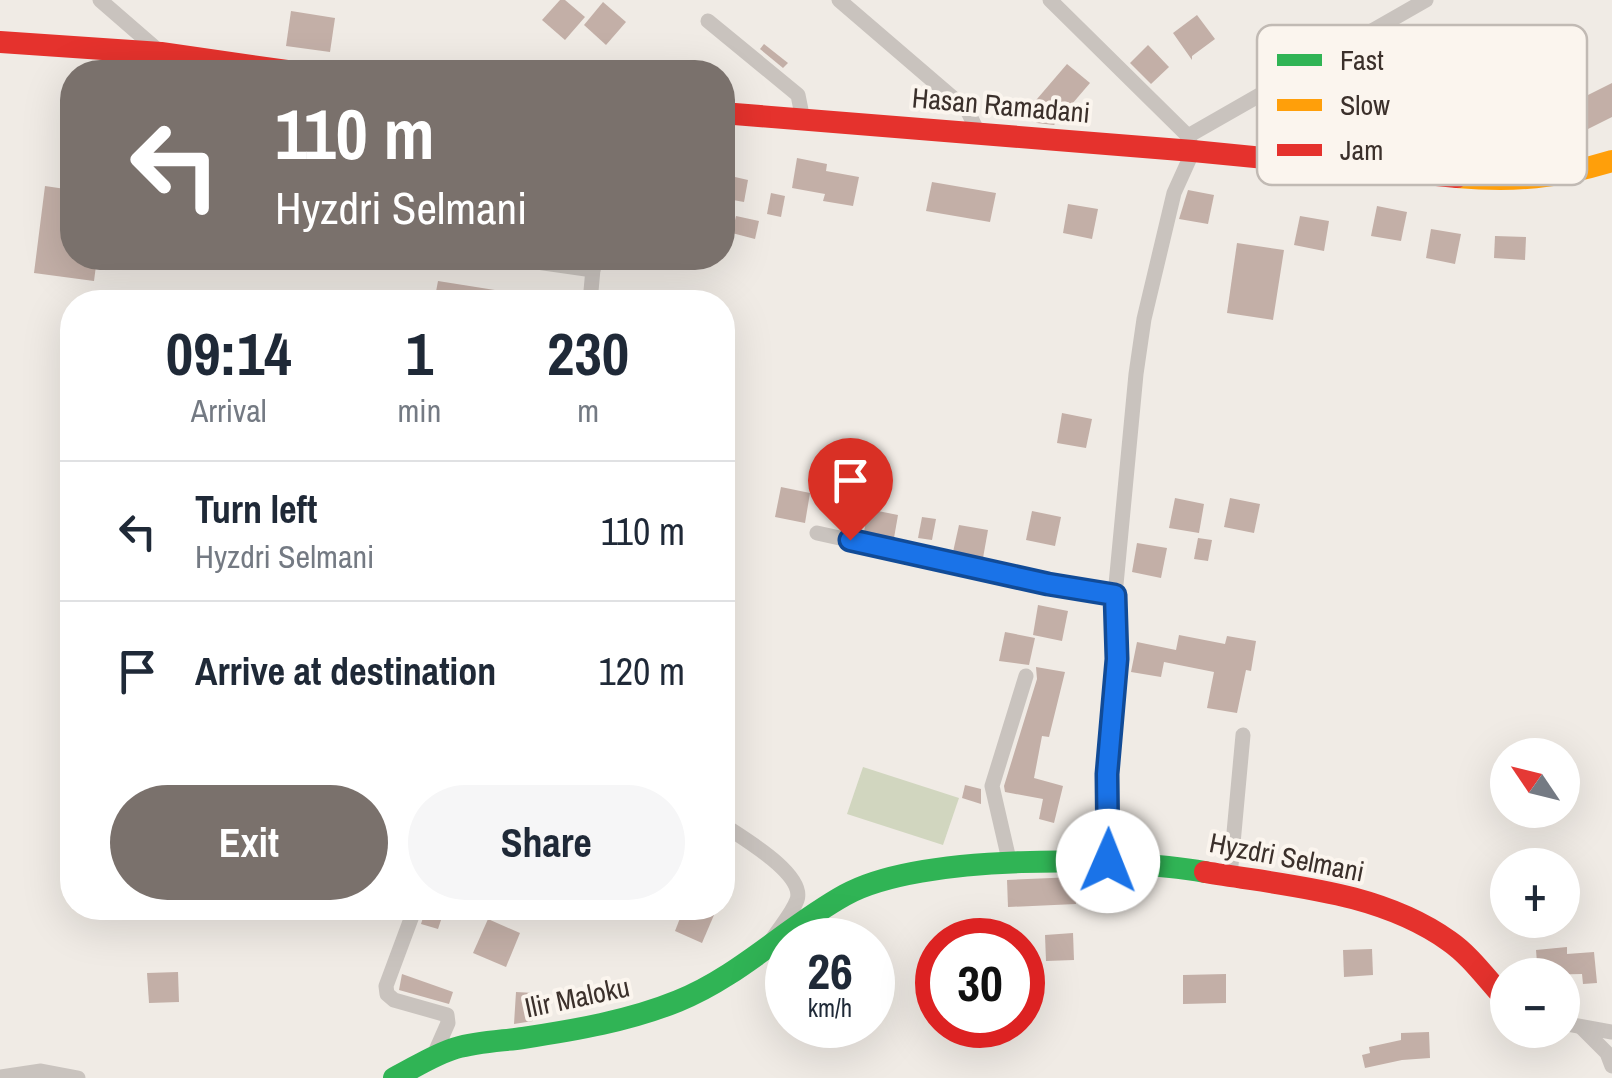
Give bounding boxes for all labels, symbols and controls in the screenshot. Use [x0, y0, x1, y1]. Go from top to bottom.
legend [1257, 25, 1587, 185]
text: Fast [1340, 41, 1384, 79]
street label: Hasan Ramadani [910, 78, 1092, 132]
text: Slow [1340, 86, 1390, 124]
text: 110 m [275, 87, 435, 181]
icon: left [110, 100, 240, 230]
text: Jam [1340, 131, 1383, 169]
text: Hyzdri Selmani [275, 177, 527, 238]
text: 09:14 [166, 313, 292, 394]
text: 1 [406, 313, 433, 394]
text: 230 [547, 313, 629, 394]
text: Arrival [191, 389, 267, 432]
text: min [397, 389, 441, 432]
text: m [577, 389, 599, 432]
pin [808, 438, 893, 541]
icon: arrive [823, 453, 878, 508]
text: Turn left [195, 484, 317, 535]
icon: left [110, 504, 165, 559]
text: 110 m [601, 506, 685, 557]
text: Hyzdri Selmani [195, 535, 374, 578]
icon: arrive [110, 644, 165, 699]
text: Arrive at destination [195, 646, 496, 697]
text: 120 m [598, 646, 685, 697]
north arrow [1490, 738, 1580, 828]
map controls [1490, 738, 1580, 1048]
button: Exit [110, 785, 388, 900]
button: Share [408, 785, 685, 900]
position arrow [1056, 809, 1160, 913]
street label: Hyzdri Selmani [1206, 823, 1368, 891]
button: + [1490, 848, 1580, 938]
speed limit sign: 30 [915, 918, 1045, 1048]
text: 26 [807, 937, 853, 1005]
button: − [1490, 958, 1580, 1048]
street label: Ilir Maloku [521, 967, 633, 1027]
text: km/h [808, 991, 852, 1025]

